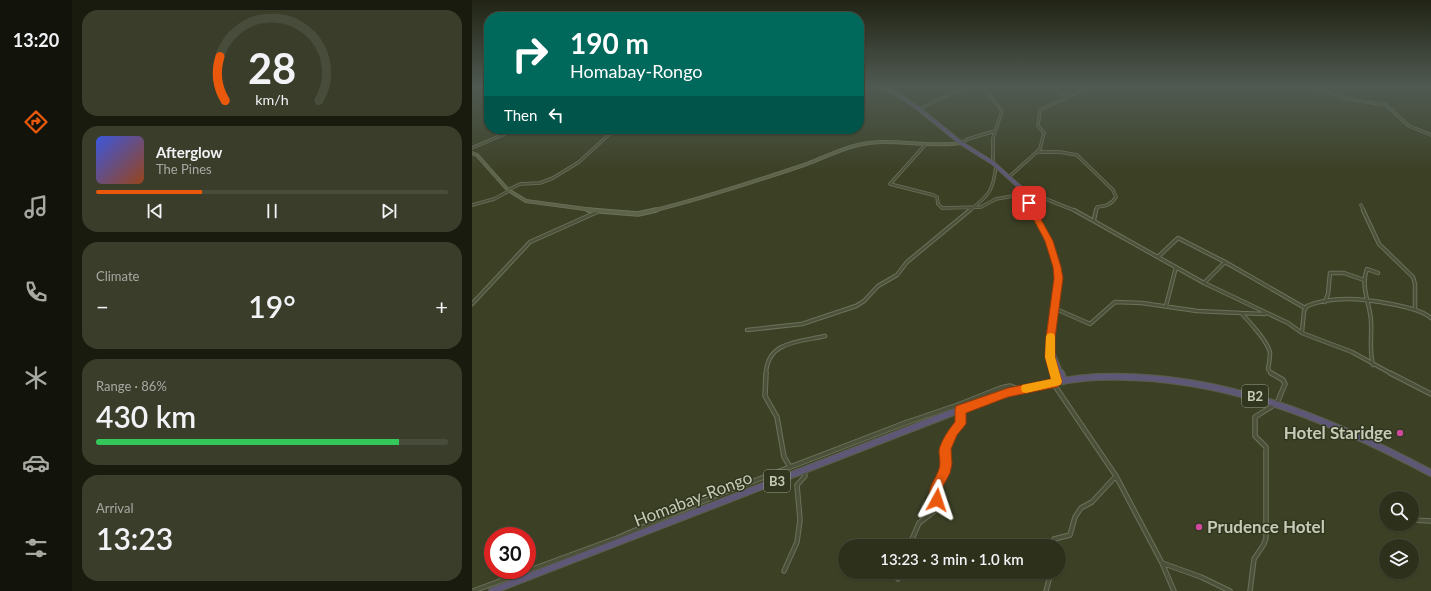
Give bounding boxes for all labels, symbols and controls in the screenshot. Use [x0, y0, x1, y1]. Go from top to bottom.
text: 190 m [570, 26, 649, 60]
icon: right [504, 28, 556, 80]
text: 13:20 [13, 29, 59, 51]
text: 28 [248, 43, 296, 93]
text: Homabay-Rongo [570, 60, 703, 82]
text: km/h [255, 91, 289, 108]
icon: left [545, 104, 567, 126]
text: Then [504, 106, 537, 124]
icon: directions [22, 108, 50, 136]
text: Afterglow [156, 143, 222, 161]
text: The Pines [156, 161, 212, 177]
pin [1012, 186, 1046, 220]
icon: arrive [1018, 192, 1040, 214]
icon: music [22, 193, 50, 221]
icon: previous [144, 200, 166, 222]
icon: pause [261, 200, 283, 222]
icon: next [378, 200, 400, 222]
text: Climate [96, 268, 139, 284]
icon: phone [22, 278, 50, 306]
text: 19° [248, 288, 296, 324]
text: − [96, 293, 109, 320]
text: + [435, 293, 448, 320]
icon: climate [22, 364, 50, 392]
text: Range · 86% [96, 378, 167, 394]
road number: B2 [1242, 385, 1268, 407]
text: 430 km [96, 398, 196, 434]
place label: Hotel Staridge [1284, 422, 1392, 443]
marker: Hotel Staridge [1395, 428, 1405, 438]
icon: car [22, 449, 50, 477]
street label: Homabay-Rongo [631, 466, 755, 531]
road number: B3 [764, 470, 790, 492]
position arrow [916, 479, 958, 521]
map controls [1379, 491, 1419, 579]
button: search [1379, 491, 1419, 531]
text: Arrival [96, 500, 133, 516]
place label: Prudence Hotel [1207, 516, 1325, 537]
text: 13:23 [96, 520, 173, 556]
marker: Prudence Hotel [1194, 522, 1204, 532]
speed limit sign: 30 [484, 527, 536, 579]
icon: filters [22, 534, 50, 562]
button: layers [1379, 539, 1419, 579]
text: 13:23 · 3 min · 1.0 km [880, 550, 1024, 568]

